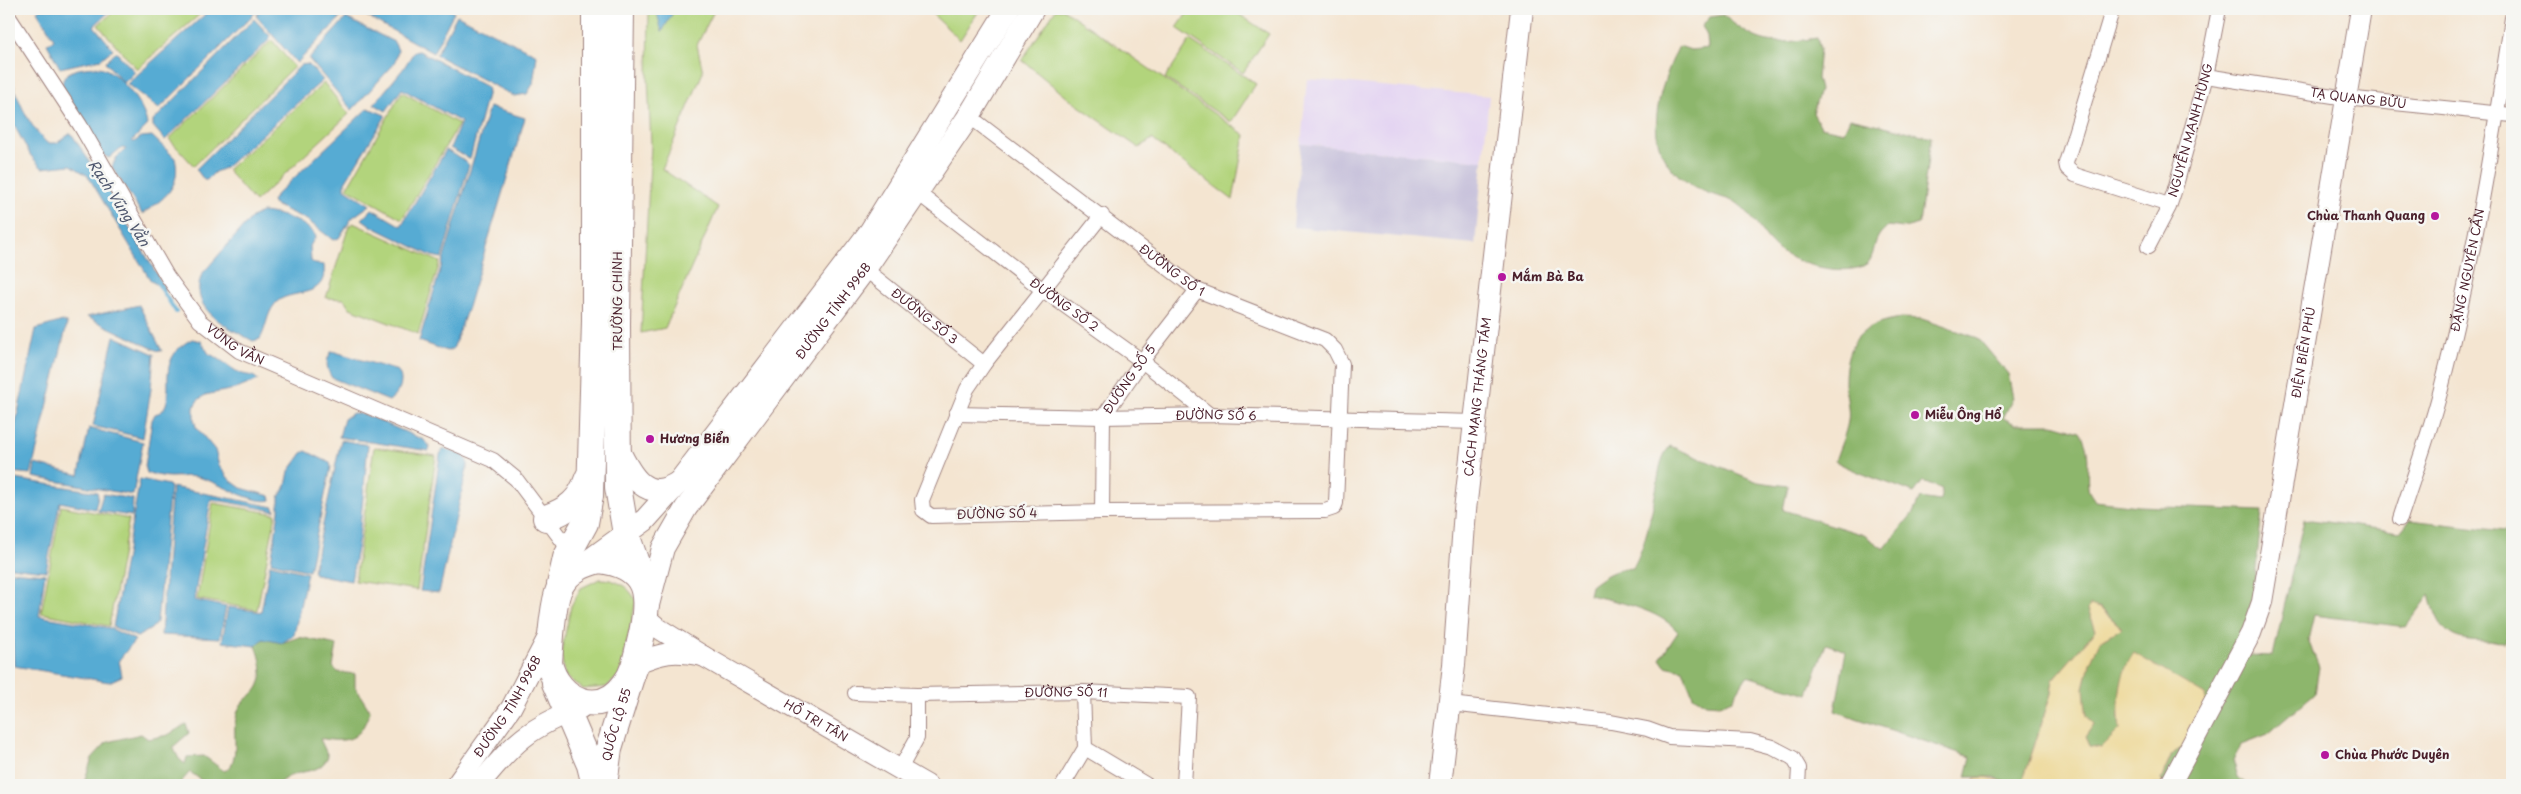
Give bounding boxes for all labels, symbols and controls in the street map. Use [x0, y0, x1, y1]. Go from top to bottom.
street label: NGUYỄN MẠNH HÙNG [2163, 61, 2216, 199]
street label: TẠ QUANG BỬU [2309, 83, 2407, 112]
water label: Rạch Vũng Vằn [83, 155, 156, 251]
place label: Chùa Thanh Quang [2307, 206, 2425, 224]
street label: ĐẶNG NGUYÊN CẨN [2445, 207, 2488, 333]
marker: Chùa Thanh Quang [2429, 210, 2441, 222]
street label: ĐƯỜNG SỐ 1 [1136, 239, 1207, 300]
street label: TRƯỜNG CHINH [608, 251, 626, 351]
street label: ĐƯỜNG TỈNH 996B [791, 259, 875, 363]
place label: Mắm Bà Ba [1512, 267, 1584, 285]
marker: Mắm Bà Ba [1496, 271, 1508, 283]
street label: ĐƯỜNG SỐ 2 [1026, 273, 1103, 335]
street label: ĐƯỜNG SỐ 3 [888, 283, 962, 348]
street label: ĐIỆN BIÊN PHỦ [2286, 305, 2319, 399]
street label: CÁCH MẠNG THÁNG TÁM [1459, 316, 1495, 477]
street label: VŨNG VẰN [203, 319, 267, 369]
street label: ĐƯỜNG SỐ 5 [1098, 341, 1159, 417]
street label: ĐƯỜNG SỐ 6 [1175, 405, 1257, 424]
place label: Miễu Ông Hổ [1925, 405, 2003, 423]
marker: Miễu Ông Hổ [1909, 409, 1921, 421]
place label: Hương Biển [660, 429, 730, 447]
marker: Hương Biển [644, 433, 656, 445]
street label: ĐƯỜNG SỐ 4 [956, 503, 1038, 523]
street label: ĐƯỜNG TỈNH 996B [469, 652, 545, 761]
street label: ĐƯỜNG SỐ 11 [1024, 682, 1108, 701]
street label: QUỐC LỘ 55 [597, 685, 635, 762]
street label: HỒ TRI TÂN [781, 694, 852, 746]
place label: Chùa Phước Duyên [2335, 745, 2450, 763]
marker: Chùa Phước Duyên [2319, 749, 2331, 761]

